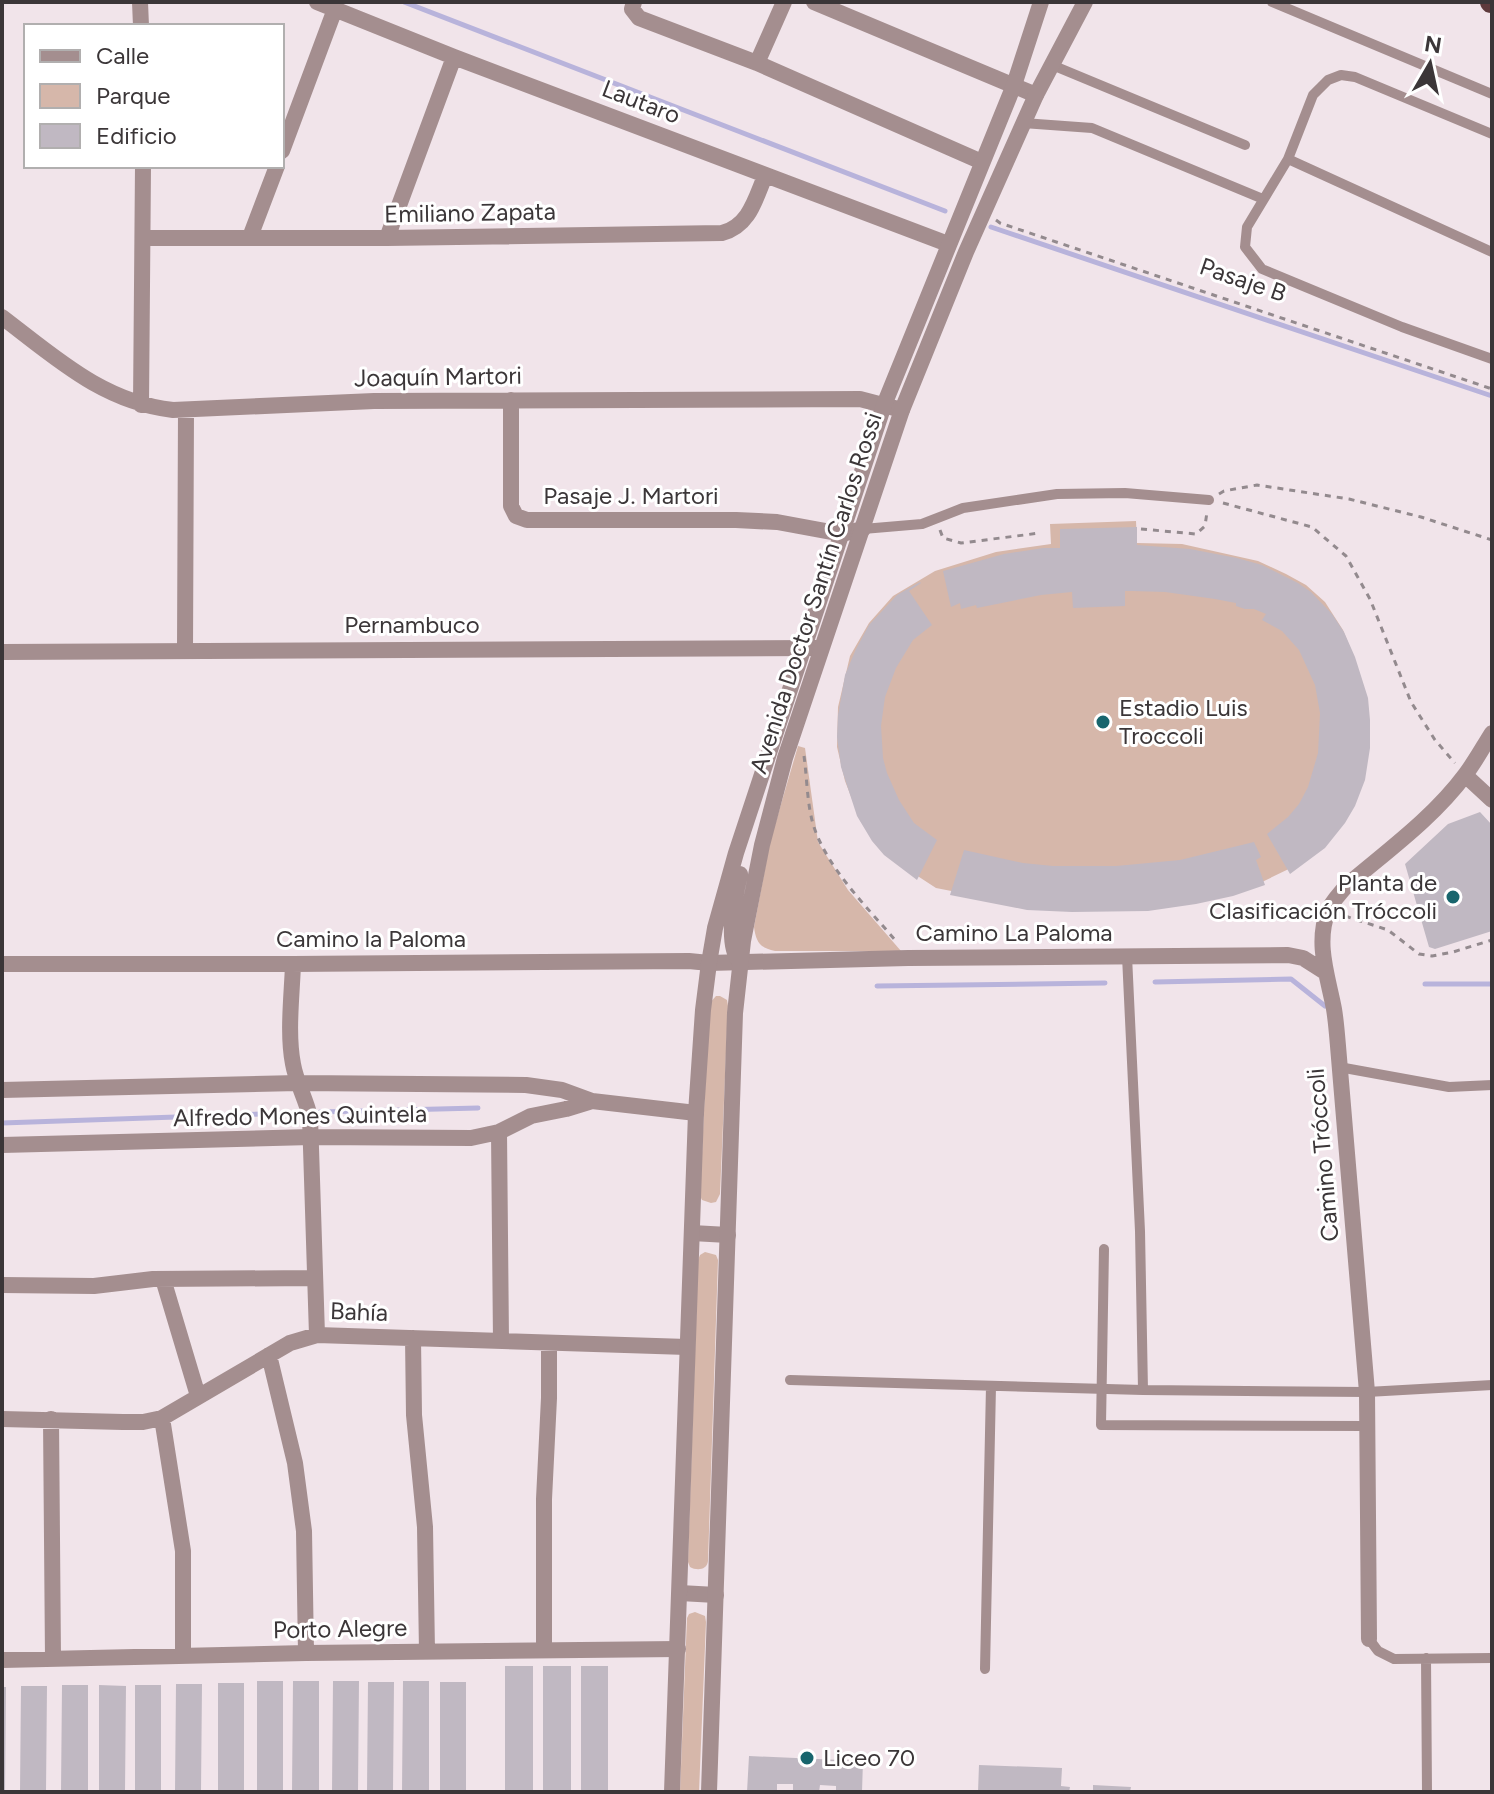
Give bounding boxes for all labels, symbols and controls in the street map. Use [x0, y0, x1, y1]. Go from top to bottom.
legend [24, 24, 284, 168]
north arrow [1390, 24, 1470, 104]
text: N [1423, 30, 1444, 59]
text: Calle [96, 41, 149, 70]
street label: Lautaro [598, 73, 684, 130]
text: Parque [96, 81, 170, 110]
text: Edificio [96, 121, 177, 150]
street label: Emiliano Zapata [384, 197, 556, 228]
street label: Pasaje B [1196, 251, 1290, 308]
street label: Joaquín Martori [354, 361, 522, 392]
street label: Avenida Doctor Santín Carlos Rossi [743, 409, 888, 777]
street label: Pasaje J. Martori [543, 481, 719, 510]
street label: Pernambuco [344, 610, 480, 639]
place label: Estadio Luis Troccoli [1119, 693, 1248, 750]
marker: Estadio Luis Troccoli [1094, 713, 1112, 731]
place label: Planta de Clasificación Tróccoli [1209, 868, 1437, 925]
marker: Planta de Clasificación Tróccoli [1444, 888, 1462, 906]
street label: Camino La Paloma [915, 918, 1113, 947]
street label: Camino la Paloma [276, 924, 466, 953]
street label: Camino Tróccoli [1300, 1067, 1345, 1243]
street label: Alfredo Mones Quintela [173, 1099, 427, 1132]
street label: Bahía [329, 1296, 389, 1327]
street label: Porto Alegre [273, 1613, 407, 1644]
place label: Liceo 70 [823, 1743, 915, 1772]
marker: Liceo 70 [798, 1749, 816, 1767]

